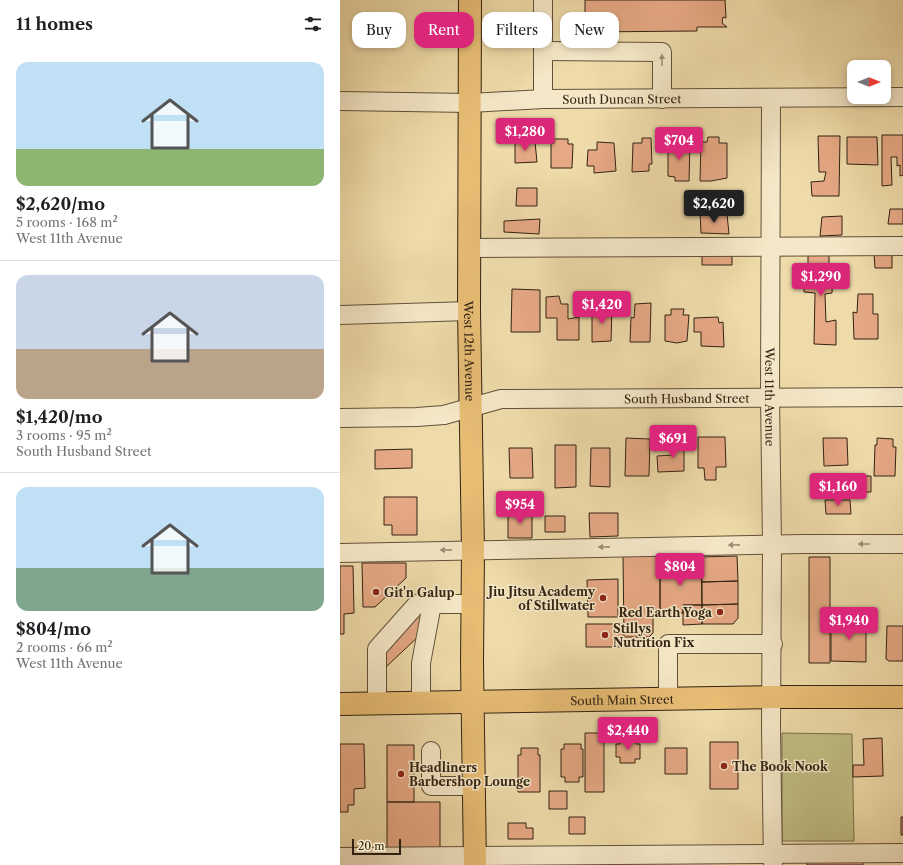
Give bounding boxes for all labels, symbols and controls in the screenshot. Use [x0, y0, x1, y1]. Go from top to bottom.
chip: Buy [352, 12, 406, 48]
chip: Rent [414, 12, 474, 48]
chip: Filters [482, 12, 552, 48]
chip: New [560, 12, 619, 48]
icon: filters [302, 13, 324, 35]
text: 11 homes [16, 14, 93, 34]
one-way arrow [659, 53, 665, 66]
north arrow [847, 60, 891, 104]
map controls [847, 60, 891, 104]
icon: home [134, 88, 206, 160]
street label: South Duncan Street [562, 91, 682, 106]
pin: $1,280 [492, 118, 558, 152]
text: $1,280 [505, 123, 545, 139]
pin: $704 [655, 127, 703, 161]
text: $704 [664, 132, 694, 148]
pin: $2,620 [681, 190, 747, 224]
text: $2,620/mo [16, 194, 105, 214]
text: $2,620 [693, 195, 735, 211]
text: 5 rooms · 168 m² [16, 214, 118, 230]
text: West 11th Avenue [16, 230, 123, 246]
pin: $1,290 [788, 263, 854, 297]
text: $1,290 [801, 268, 841, 284]
pin: $1,420 [569, 291, 635, 325]
text: $1,420 [582, 296, 622, 312]
street label: West 12th Avenue [461, 300, 478, 402]
icon: home [134, 301, 206, 373]
street label: West 11th Avenue [762, 347, 778, 447]
street label: South Husband Street [624, 390, 750, 406]
text: $1,420/mo [16, 407, 103, 427]
pin: $691 [649, 425, 697, 459]
text: 3 rooms · 95 m² [16, 427, 112, 443]
text: $691 [659, 430, 687, 446]
text: South Husband Street [16, 443, 152, 459]
pin: $1,160 [805, 473, 871, 507]
text: $1,160 [819, 478, 857, 494]
pin: $954 [496, 491, 544, 525]
text: $954 [505, 496, 535, 512]
icon: home [134, 513, 206, 585]
one-way arrow [857, 541, 870, 547]
one-way arrow [727, 542, 740, 548]
one-way arrow [597, 544, 610, 550]
one-way arrow [439, 547, 452, 553]
pin: $804 [656, 553, 704, 587]
text: $804 [664, 558, 696, 574]
place label: Jiu Jitsu Academy of Stillwater [486, 584, 596, 613]
place label: Git'n Galup [384, 585, 454, 600]
marker: Git'n Galup [371, 587, 381, 597]
marker: Jiu Jitsu Academy of Stillwater [598, 593, 608, 603]
place label: Red Earth Yoga [619, 605, 713, 620]
marker: Red Earth Yoga [715, 607, 725, 617]
pin: $1,940 [816, 607, 882, 641]
text: $1,940 [829, 612, 869, 628]
text: $804/mo [16, 619, 91, 639]
place label: Stillys Nutrition Fix [613, 621, 694, 650]
marker: Stillys Nutrition Fix [600, 630, 610, 640]
text: 2 rooms · 66 m² [16, 639, 113, 655]
text: West 11th Avenue [16, 655, 123, 671]
street label: South Main Street [570, 691, 675, 708]
pin: $2,440 [595, 717, 661, 751]
text: $2,440 [607, 722, 649, 738]
place label: The Book Nook [732, 759, 829, 774]
place label: Headliners Barbershop Lounge [409, 760, 530, 789]
marker: The Book Nook [719, 761, 729, 771]
marker: Headliners Barbershop Lounge [396, 769, 406, 779]
scale bar [352, 837, 401, 856]
text: 20 m [358, 839, 384, 853]

